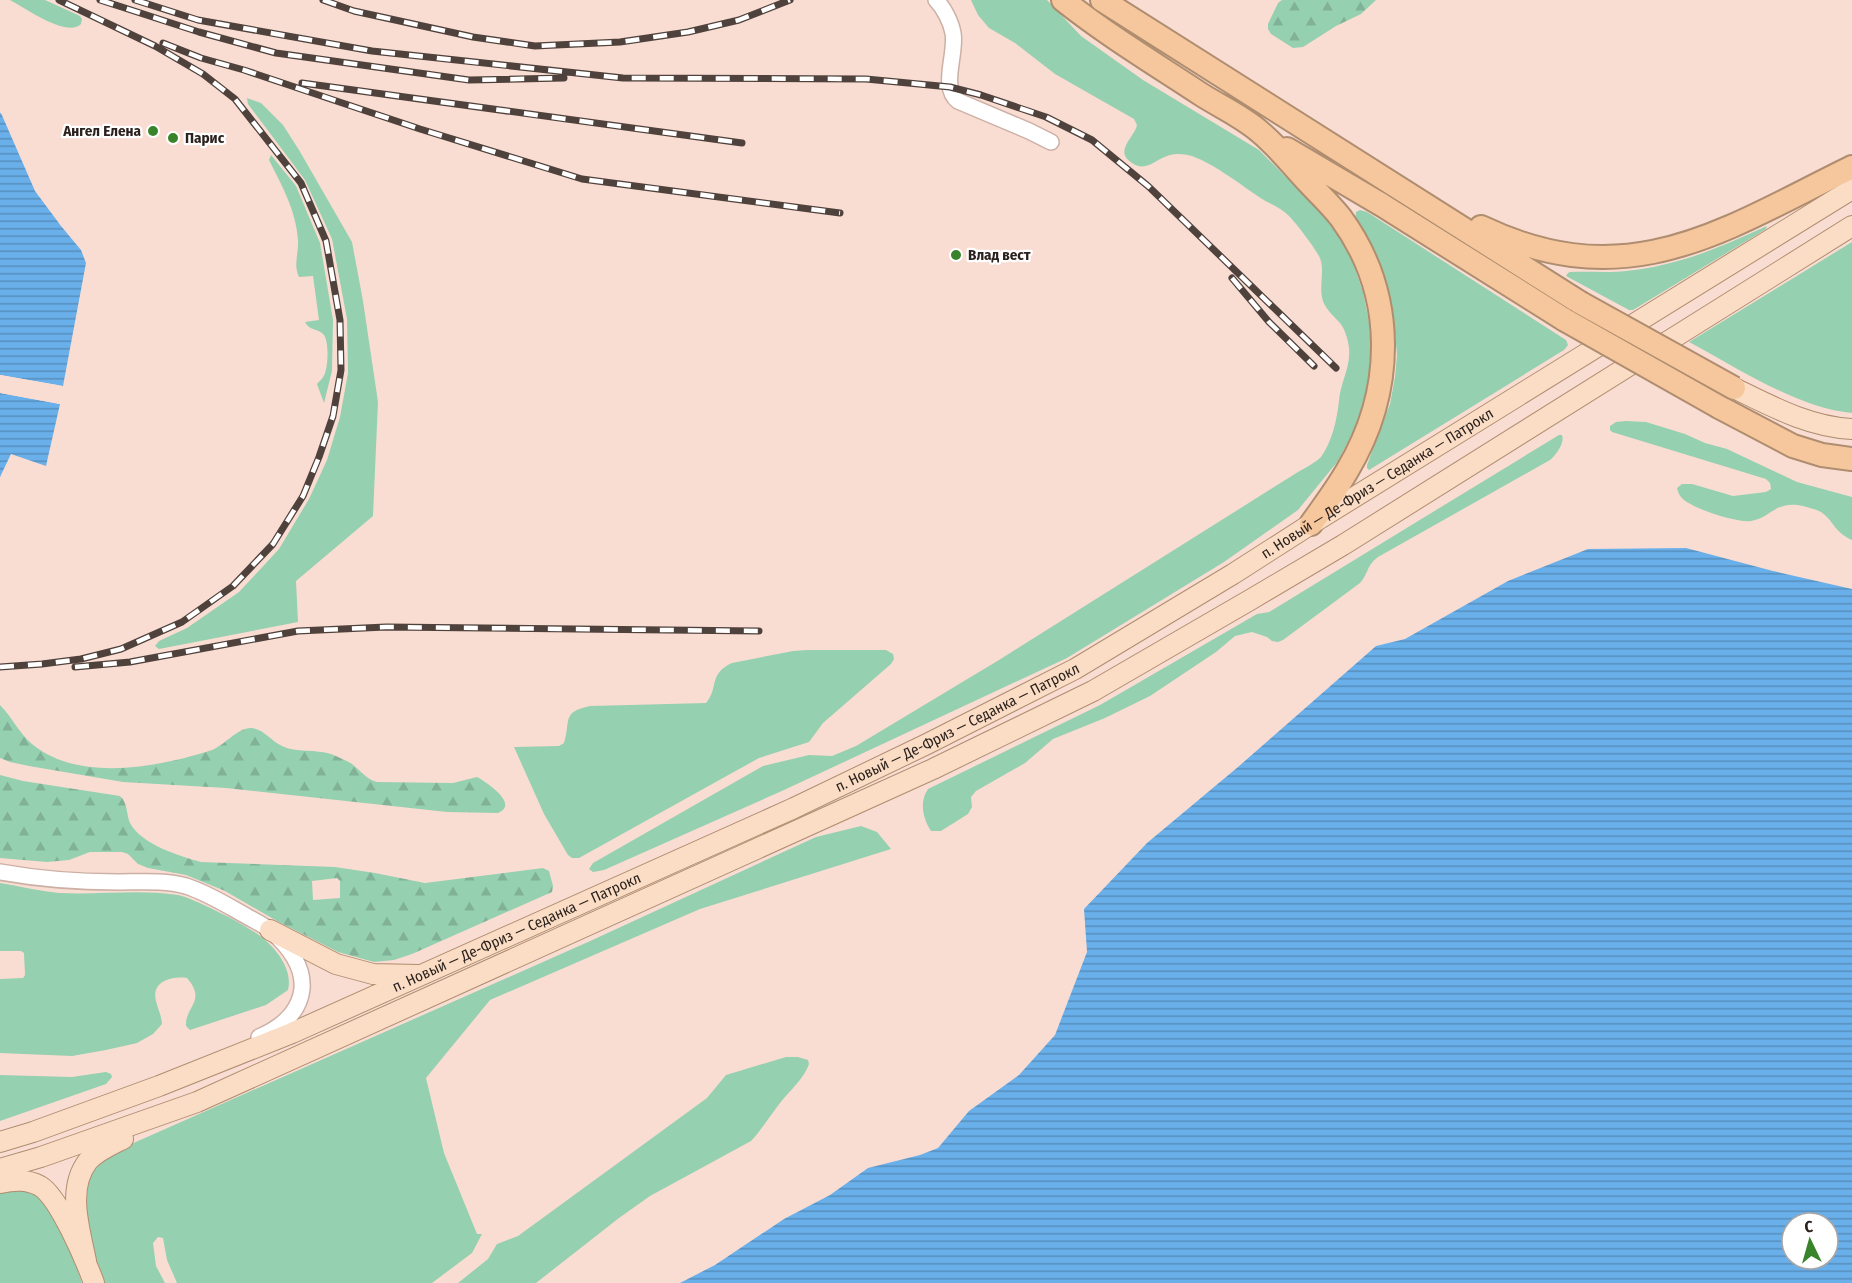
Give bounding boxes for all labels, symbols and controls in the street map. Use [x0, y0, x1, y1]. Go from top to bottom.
place label: Ангел Елена [62, 122, 142, 140]
marker: Ангел Елена [146, 124, 160, 138]
place label: Парис [185, 129, 225, 147]
marker: Парис [166, 131, 180, 145]
place label: Влад вест [968, 246, 1031, 264]
marker: Влад вест [949, 248, 963, 262]
street label: п. Новый — Де-Фриз — Седанка — Патрокл [1258, 404, 1497, 563]
street label: п. Новый — Де-Фриз — Седанка — Патрокл [832, 659, 1082, 796]
street label: п. Новый — Де-Фриз — Седанка — Патрокл [390, 869, 644, 996]
north arrow [1780, 1211, 1840, 1271]
text: С [1804, 1217, 1814, 1236]

